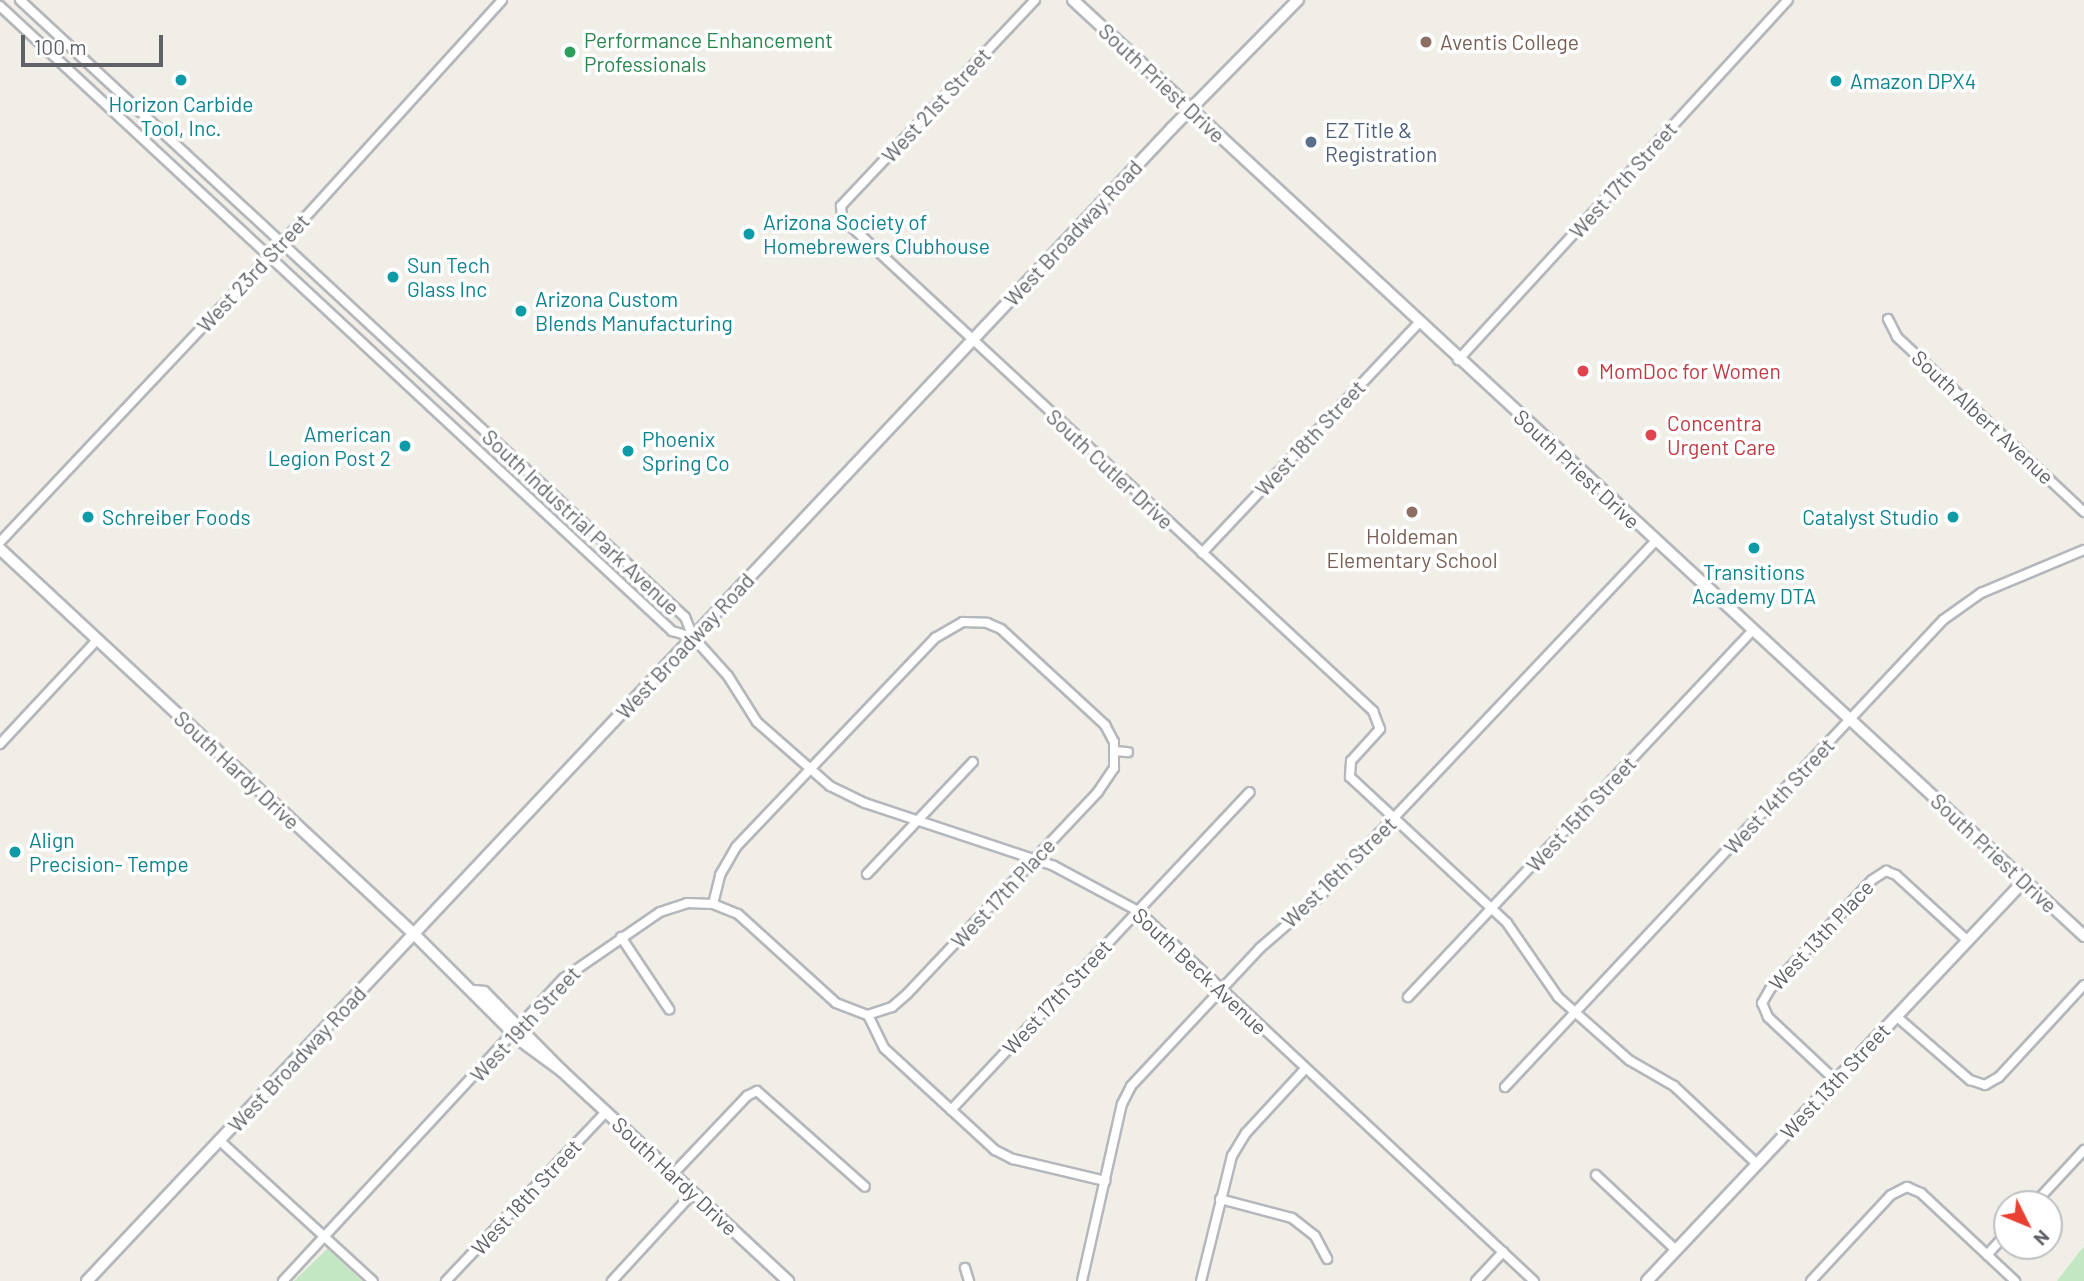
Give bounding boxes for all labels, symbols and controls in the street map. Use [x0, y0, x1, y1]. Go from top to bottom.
street label: South Priest Drive [1094, 18, 1230, 148]
scale bar [24, 21, 166, 65]
place label: Performance Enhancement Professionals [584, 27, 833, 77]
place label: Aventis College [1440, 29, 1579, 55]
text: 100 m [34, 34, 87, 59]
marker: Aventis College [1418, 34, 1434, 50]
street label: West 21st Street [876, 42, 996, 168]
marker: Performance Enhancement Professionals [562, 44, 578, 60]
place label: Amazon DPX4 [1850, 68, 1976, 94]
marker: Horizon Carbide Tool, Inc. [173, 72, 189, 88]
marker: Amazon DPX4 [1828, 73, 1844, 89]
place label: Horizon Carbide Tool, Inc. [109, 91, 253, 141]
place label: EZ Title & Registration [1325, 117, 1437, 167]
street label: West 17th Street [1564, 117, 1682, 243]
marker: EZ Title & Registration [1303, 134, 1319, 150]
street label: West Broadway Road [999, 155, 1147, 311]
street label: West 23rd Street [192, 209, 314, 337]
place label: Arizona Society of Homebrewers Clubhouse [763, 209, 990, 259]
marker: Arizona Society of Homebrewers Clubhouse [741, 226, 757, 242]
place label: Sun Tech Glass Inc [407, 252, 490, 302]
marker: Sun Tech Glass Inc [385, 269, 401, 285]
place label: Arizona Custom Blends Manufacturing [535, 286, 733, 336]
marker: Arizona Custom Blends Manufacturing [513, 303, 529, 319]
street label: South Albert Avenue [1907, 345, 2059, 489]
place label: MomDoc for Women [1599, 358, 1781, 384]
marker: MomDoc for Women [1573, 361, 1593, 381]
street label: West 18th Street [1250, 375, 1370, 501]
street label: South Cutler Drive [1041, 404, 1179, 534]
street label: South Priest Drive [1509, 404, 1645, 534]
place label: Concentra Urgent Care [1667, 410, 1776, 460]
place label: American Legion Post 2 [268, 421, 391, 471]
street label: South Industrial Park Avenue [477, 424, 685, 620]
marker: Concentra Urgent Care [1641, 425, 1661, 445]
place label: Phoenix Spring Co [642, 426, 730, 476]
marker: American Legion Post 2 [397, 438, 413, 454]
marker: Phoenix Spring Co [620, 443, 636, 459]
place label: Schreiber Foods [102, 504, 250, 530]
marker: Holdeman Elementary School [1404, 504, 1420, 520]
place label: Catalyst Studio [1802, 504, 1939, 530]
marker: Schreiber Foods [80, 509, 96, 525]
marker: Catalyst Studio [1945, 509, 1961, 525]
place label: Holdeman Elementary School [1326, 523, 1498, 573]
marker: Transitions Academy DTA [1746, 540, 1762, 556]
place label: Transitions Academy DTA [1692, 559, 1816, 609]
street label: West Broadway Road [611, 568, 759, 724]
street label: South Hardy Drive [169, 705, 305, 835]
street label: West 14th Street [1719, 733, 1839, 859]
street label: West 15th Street [1521, 751, 1641, 877]
street label: South Priest Drive [1926, 788, 2062, 918]
street label: West 16th Street [1277, 811, 1401, 933]
place label: Align Precision- Tempe [29, 827, 189, 877]
street label: West 17th Place [946, 833, 1060, 953]
marker: Align Precision- Tempe [7, 844, 23, 860]
street label: West 13th Place [1763, 875, 1879, 995]
street label: South Beck Avenue [1127, 902, 1273, 1040]
street label: West 17th Street [997, 934, 1117, 1060]
street label: West 19th Street [465, 961, 585, 1087]
street label: West Broadway Road [223, 981, 371, 1137]
street label: West 13th Street [1775, 1018, 1895, 1144]
street label: South Hardy Drive [607, 1111, 743, 1241]
street label: West 18th Street [466, 1134, 586, 1260]
north arrow [1993, 1190, 2063, 1260]
text: N [2030, 1226, 2055, 1251]

